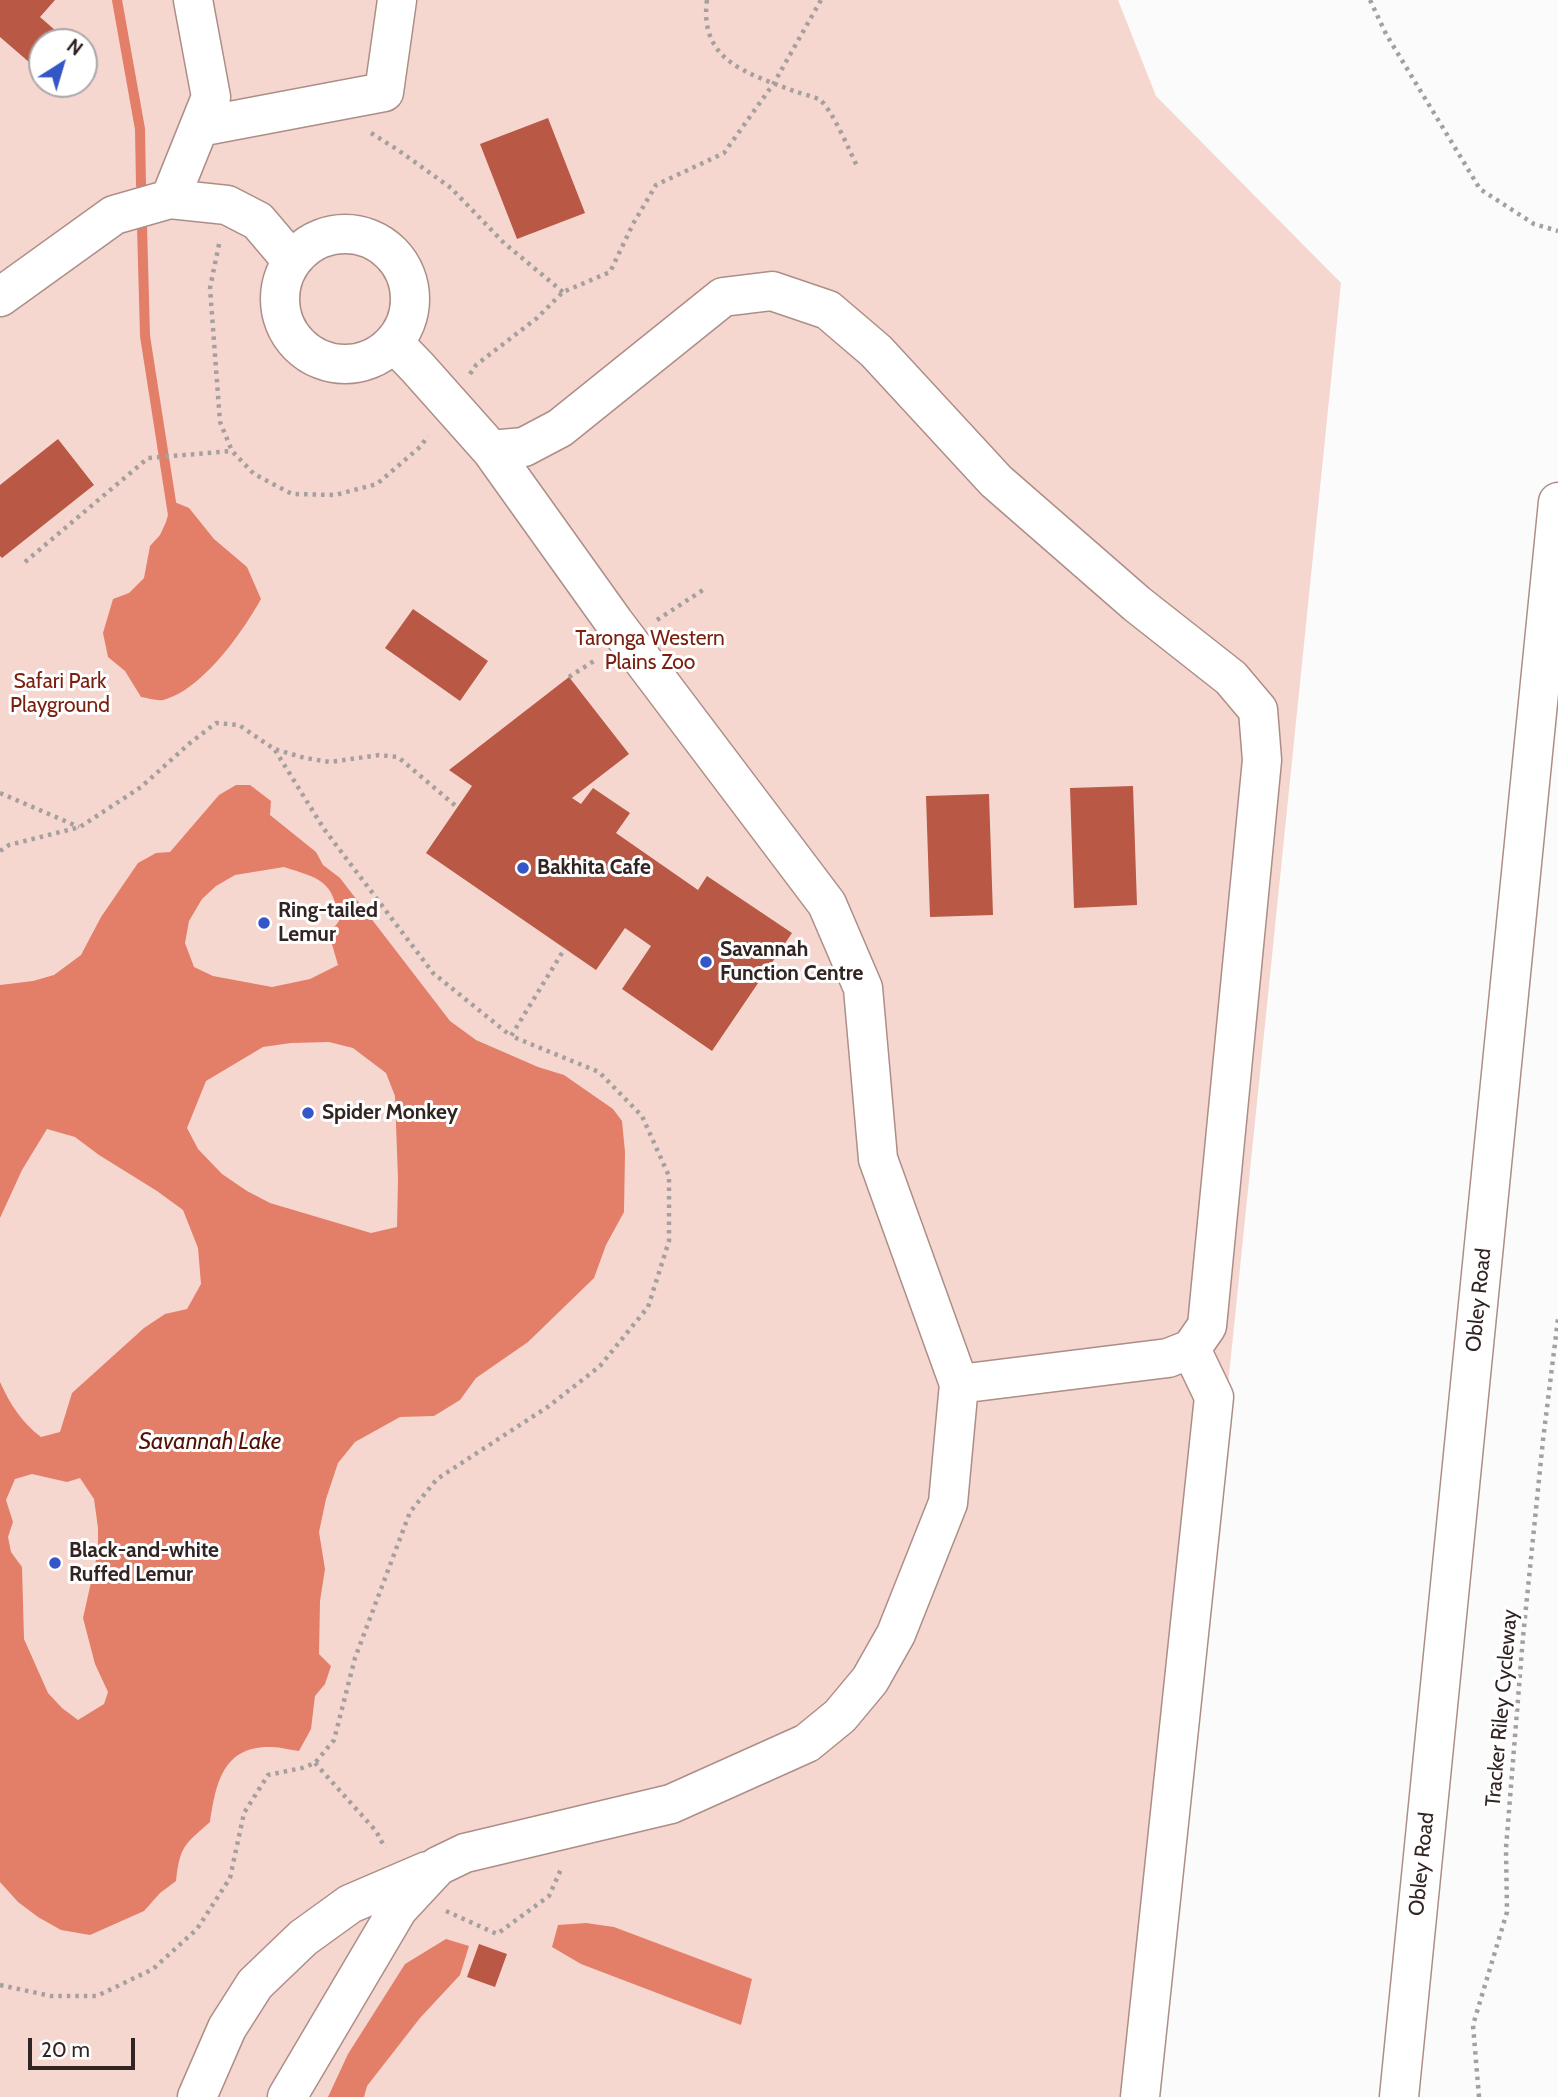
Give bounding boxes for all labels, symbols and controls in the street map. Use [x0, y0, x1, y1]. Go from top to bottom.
north arrow [28, 28, 98, 98]
text: N [62, 34, 87, 61]
park label: Taronga Western Plains Zoo [575, 626, 725, 676]
park label: Safari Park Playground [10, 669, 110, 719]
place label: Bakhita Cafe [537, 855, 651, 881]
marker: Bakhita Cafe [515, 860, 531, 876]
place label: Ring-tailed Lemur [278, 898, 378, 948]
marker: Ring-tailed Lemur [256, 915, 272, 931]
place label: Savannah Function Centre [720, 937, 863, 987]
marker: Savannah Function Centre [698, 954, 714, 970]
place label: Spider Monkey [322, 1100, 458, 1126]
marker: Spider Monkey [300, 1105, 316, 1121]
street label: Obley Road [1461, 1247, 1497, 1353]
water label: Savannah Lake [139, 1428, 281, 1456]
place label: Black-and-white Ruffed Lemur [69, 1538, 219, 1588]
marker: Black-and-white Ruffed Lemur [47, 1555, 63, 1571]
street label: Tracker Riley Cycleway [1481, 1608, 1523, 1808]
street label: Obley Road [1404, 1811, 1440, 1917]
scale bar [32, 2024, 138, 2068]
text: 20 m [41, 2037, 90, 2062]

